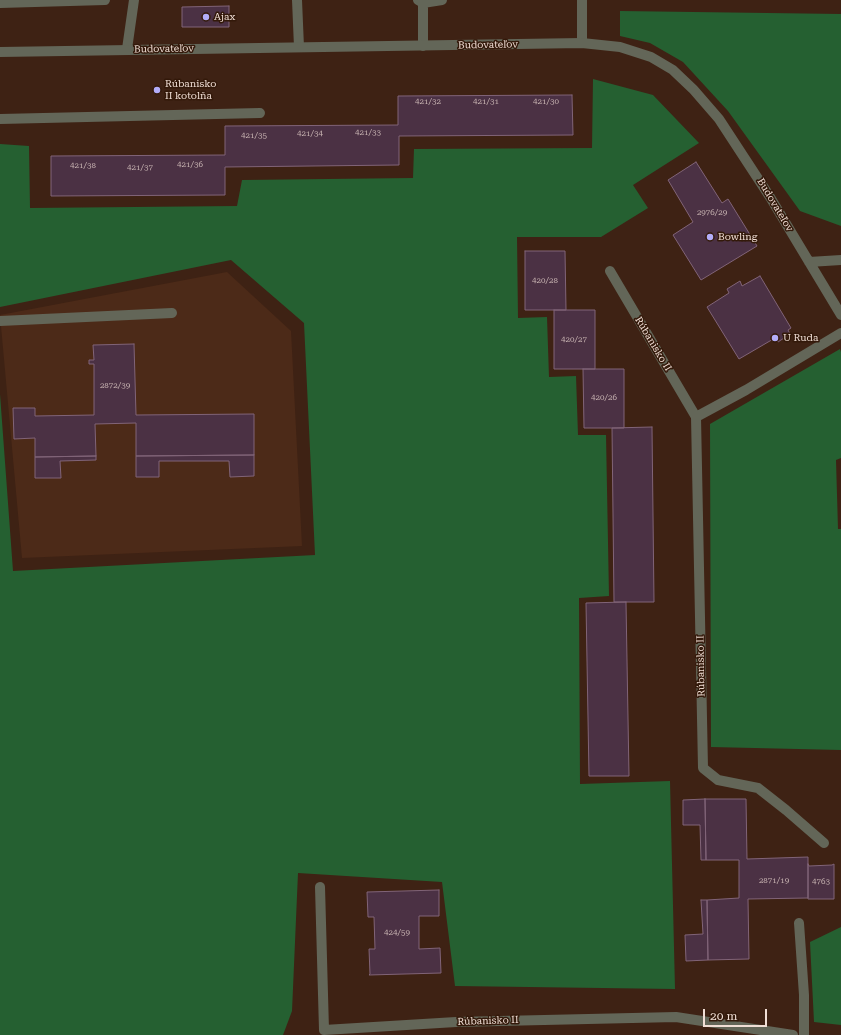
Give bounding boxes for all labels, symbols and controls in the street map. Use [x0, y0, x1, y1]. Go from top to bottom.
place label: Ajax [214, 11, 235, 23]
marker: Ajax [201, 12, 211, 22]
street label: Budovateľov [458, 38, 518, 52]
street label: Budovateľov [134, 42, 194, 56]
place label: Rúbanisko II kotolňa [165, 78, 216, 102]
marker: Rúbanisko II kotolňa [152, 85, 162, 95]
house number: 421/32 [415, 97, 441, 107]
house number: 421/31 [473, 97, 499, 107]
house number: 421/30 [533, 97, 559, 107]
house number: 421/33 [355, 128, 381, 138]
house number: 421/34 [297, 129, 323, 139]
house number: 421/35 [241, 131, 267, 141]
house number: 421/36 [177, 160, 203, 170]
house number: 421/38 [70, 161, 96, 171]
house number: 421/37 [127, 163, 153, 173]
street label: Budovateľov [754, 176, 796, 234]
house number: 2976/29 [697, 208, 727, 218]
place label: Bowling [718, 231, 757, 243]
marker: Bowling [705, 232, 715, 242]
house number: 420/28 [532, 276, 558, 286]
street label: Rúbanisko II [632, 315, 674, 373]
place label: U Ruda [783, 332, 818, 344]
marker: U Ruda [770, 333, 780, 343]
house number: 420/27 [561, 335, 587, 345]
house number: 2872/39 [100, 381, 130, 391]
house number: 420/26 [591, 393, 617, 403]
street label: Rúbanisko II [694, 635, 708, 697]
house number: 2871/19 [759, 876, 789, 886]
house number: 4763 [812, 877, 830, 887]
house number: 424/59 [384, 928, 410, 938]
scale bar [705, 1001, 769, 1027]
text: 20 m [710, 1009, 737, 1023]
street label: Rúbanisko II [457, 1014, 519, 1028]

